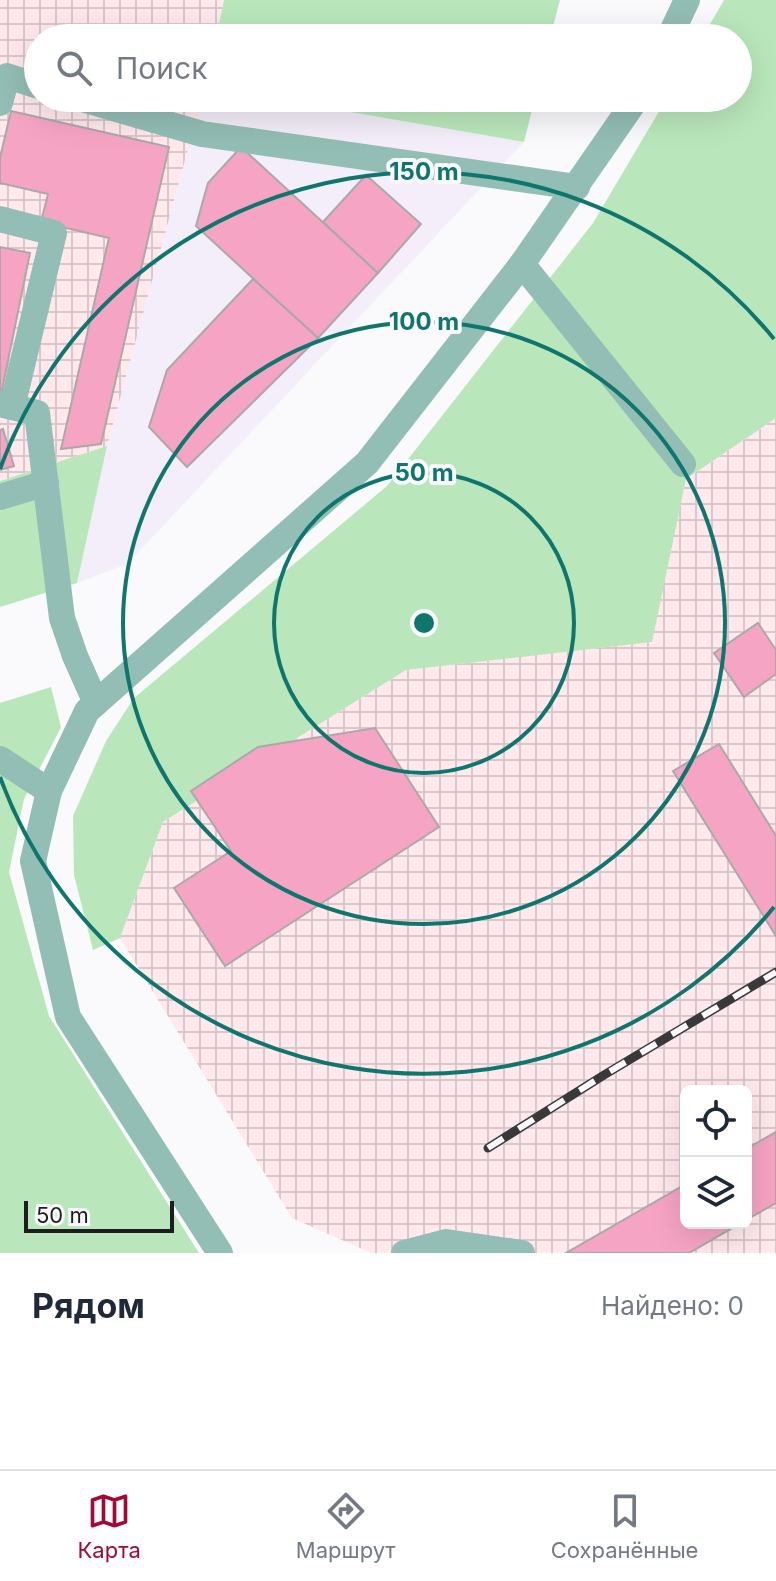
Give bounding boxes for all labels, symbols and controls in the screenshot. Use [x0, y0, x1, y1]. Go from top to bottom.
search box [24, 24, 752, 112]
icon: search [52, 46, 96, 90]
text: Поиск [116, 50, 207, 86]
text: 150 m [389, 157, 459, 186]
text: 100 m [389, 307, 459, 336]
text: 50 m [394, 458, 454, 487]
centre of rings [410, 609, 438, 637]
map controls [680, 1085, 752, 1229]
button: locate [680, 1085, 752, 1157]
button: layers [680, 1157, 752, 1229]
scale bar [24, 1197, 174, 1233]
text: 50 m [36, 1202, 89, 1228]
text: Рядом [32, 1285, 145, 1326]
text: Найдено: 0 [601, 1290, 744, 1321]
tab: Карта [78, 1489, 141, 1563]
tab: Маршрут [296, 1489, 396, 1563]
tab: Сохранённые [551, 1489, 698, 1563]

